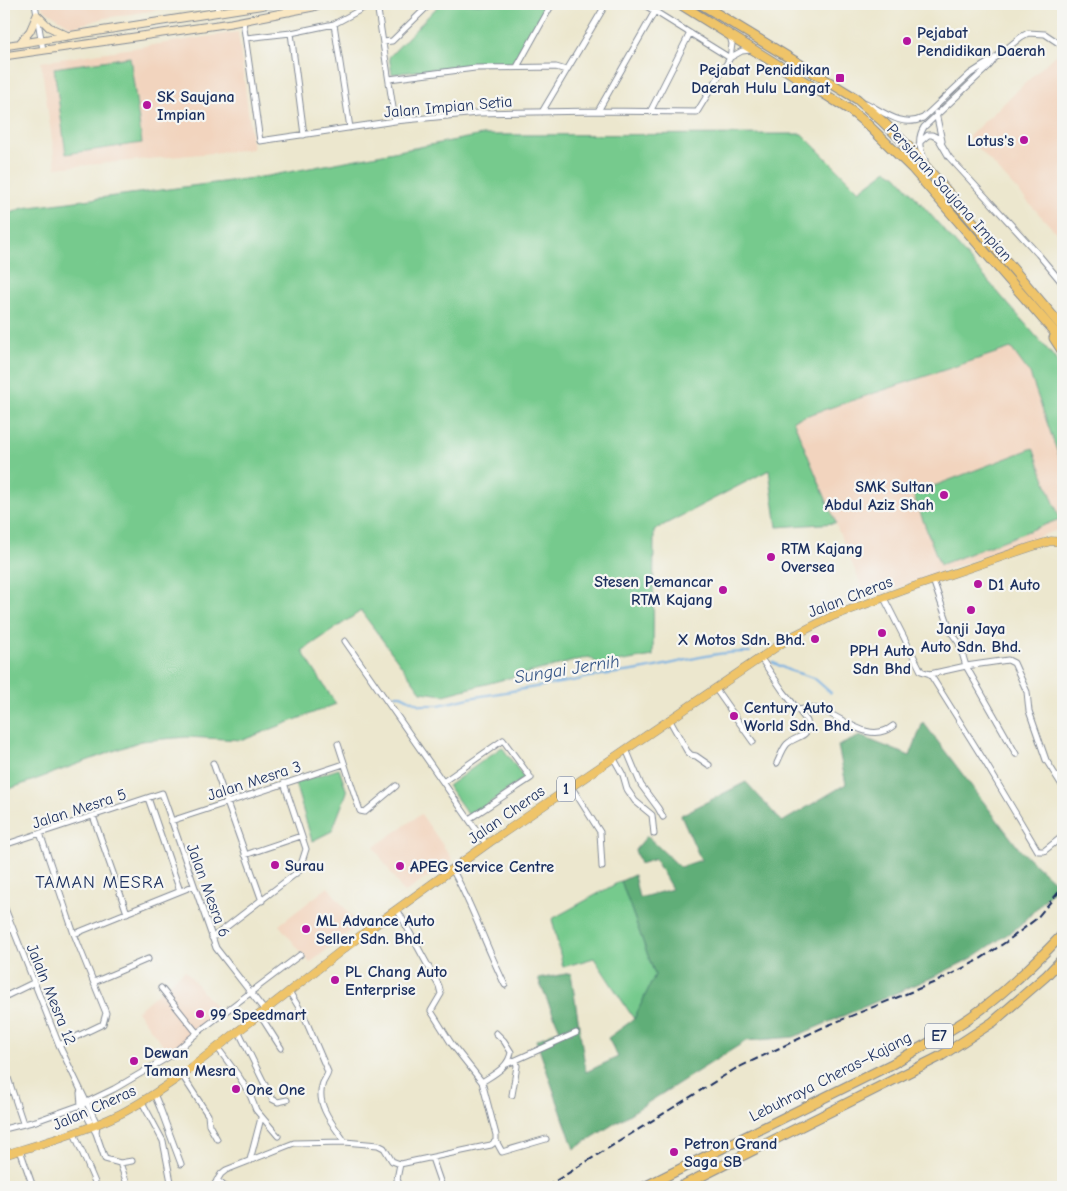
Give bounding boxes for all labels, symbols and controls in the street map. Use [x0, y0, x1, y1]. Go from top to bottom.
place label: Pejabat Pendidikan Daerah [917, 24, 1045, 60]
marker: Pejabat Pendidikan Daerah [901, 35, 913, 47]
place label: Pejabat Pendidikan Daerah Hulu Langat [691, 61, 831, 97]
marker: Pejabat Pendidikan Daerah Hulu Langat [834, 72, 846, 84]
place label: SK Saujana Impian [157, 88, 235, 124]
street label: Jalan Impian Setia [383, 92, 513, 122]
marker: SK Saujana Impian [141, 99, 153, 111]
street label: Persiaran Saujana Impian [883, 120, 1016, 265]
place label: Lotus's [967, 132, 1014, 150]
marker: Lotus's [1018, 134, 1030, 146]
place label: SMK Sultan Abdul Aziz Shah [825, 478, 934, 514]
marker: SMK Sultan Abdul Aziz Shah [938, 489, 950, 501]
place label: RTM Kajang Oversea [781, 540, 863, 576]
marker: RTM Kajang Oversea [765, 551, 777, 563]
street label: Jalan Cheras [806, 572, 895, 621]
place label: Stesen Pemancar RTM Kajang [594, 573, 714, 609]
place label: D1 Auto [988, 576, 1040, 594]
marker: D1 Auto [972, 578, 984, 590]
marker: Stesen Pemancar RTM Kajang [717, 584, 729, 596]
marker: Janji Jaya Auto Sdn. Bhd. [965, 604, 977, 616]
place label: Janji Jaya Auto Sdn. Bhd. [921, 620, 1021, 656]
marker: PPH Auto Sdn Bhd [876, 627, 888, 639]
place label: X Motos Sdn. Bhd. [677, 631, 805, 649]
marker: X Motos Sdn. Bhd. [809, 633, 821, 645]
place label: PPH Auto Sdn Bhd [849, 642, 915, 678]
water label: Sungai Jernih [513, 651, 621, 688]
place label: Century Auto World Sdn. Bhd. [744, 699, 853, 735]
marker: Century Auto World Sdn. Bhd. [728, 710, 740, 722]
street label: Jalan Mesra 3 [205, 757, 303, 805]
road number: 1 [557, 776, 575, 802]
street label: Jalan Cheras [465, 782, 548, 848]
street label: Jalan Mesra 5 [30, 785, 129, 833]
street label: Jalan Mesra 6 [183, 841, 233, 939]
place label: Surau [285, 857, 324, 875]
place label: APEG Service Centre [410, 858, 554, 876]
marker: Surau [269, 859, 281, 871]
marker: APEG Service Centre [394, 860, 406, 872]
district label: TAMAN MESRA [35, 872, 165, 893]
place label: ML Advance Auto Seller Sdn. Bhd. [316, 912, 435, 948]
marker: ML Advance Auto Seller Sdn. Bhd. [300, 923, 312, 935]
street label: Jalaln Mesra 12 [23, 941, 80, 1048]
place label: PL Chang Auto Enterprise [345, 963, 447, 999]
marker: PL Chang Auto Enterprise [329, 974, 341, 986]
place label: 99 Speedmart [210, 1006, 307, 1024]
marker: 99 Speedmart [194, 1008, 206, 1020]
road number: E7 [925, 1024, 953, 1048]
street label: Lebuhraya Cheras–Kajang [746, 1028, 914, 1126]
place label: Dewan Taman Mesra [144, 1044, 236, 1080]
marker: Dewan Taman Mesra [128, 1055, 140, 1067]
street label: Jalan Cheras [50, 1081, 139, 1134]
place label: One One [246, 1081, 305, 1099]
marker: One One [230, 1083, 242, 1095]
place label: Petron Grand Saga SB [684, 1135, 777, 1171]
marker: Petron Grand Saga SB [668, 1146, 680, 1158]

